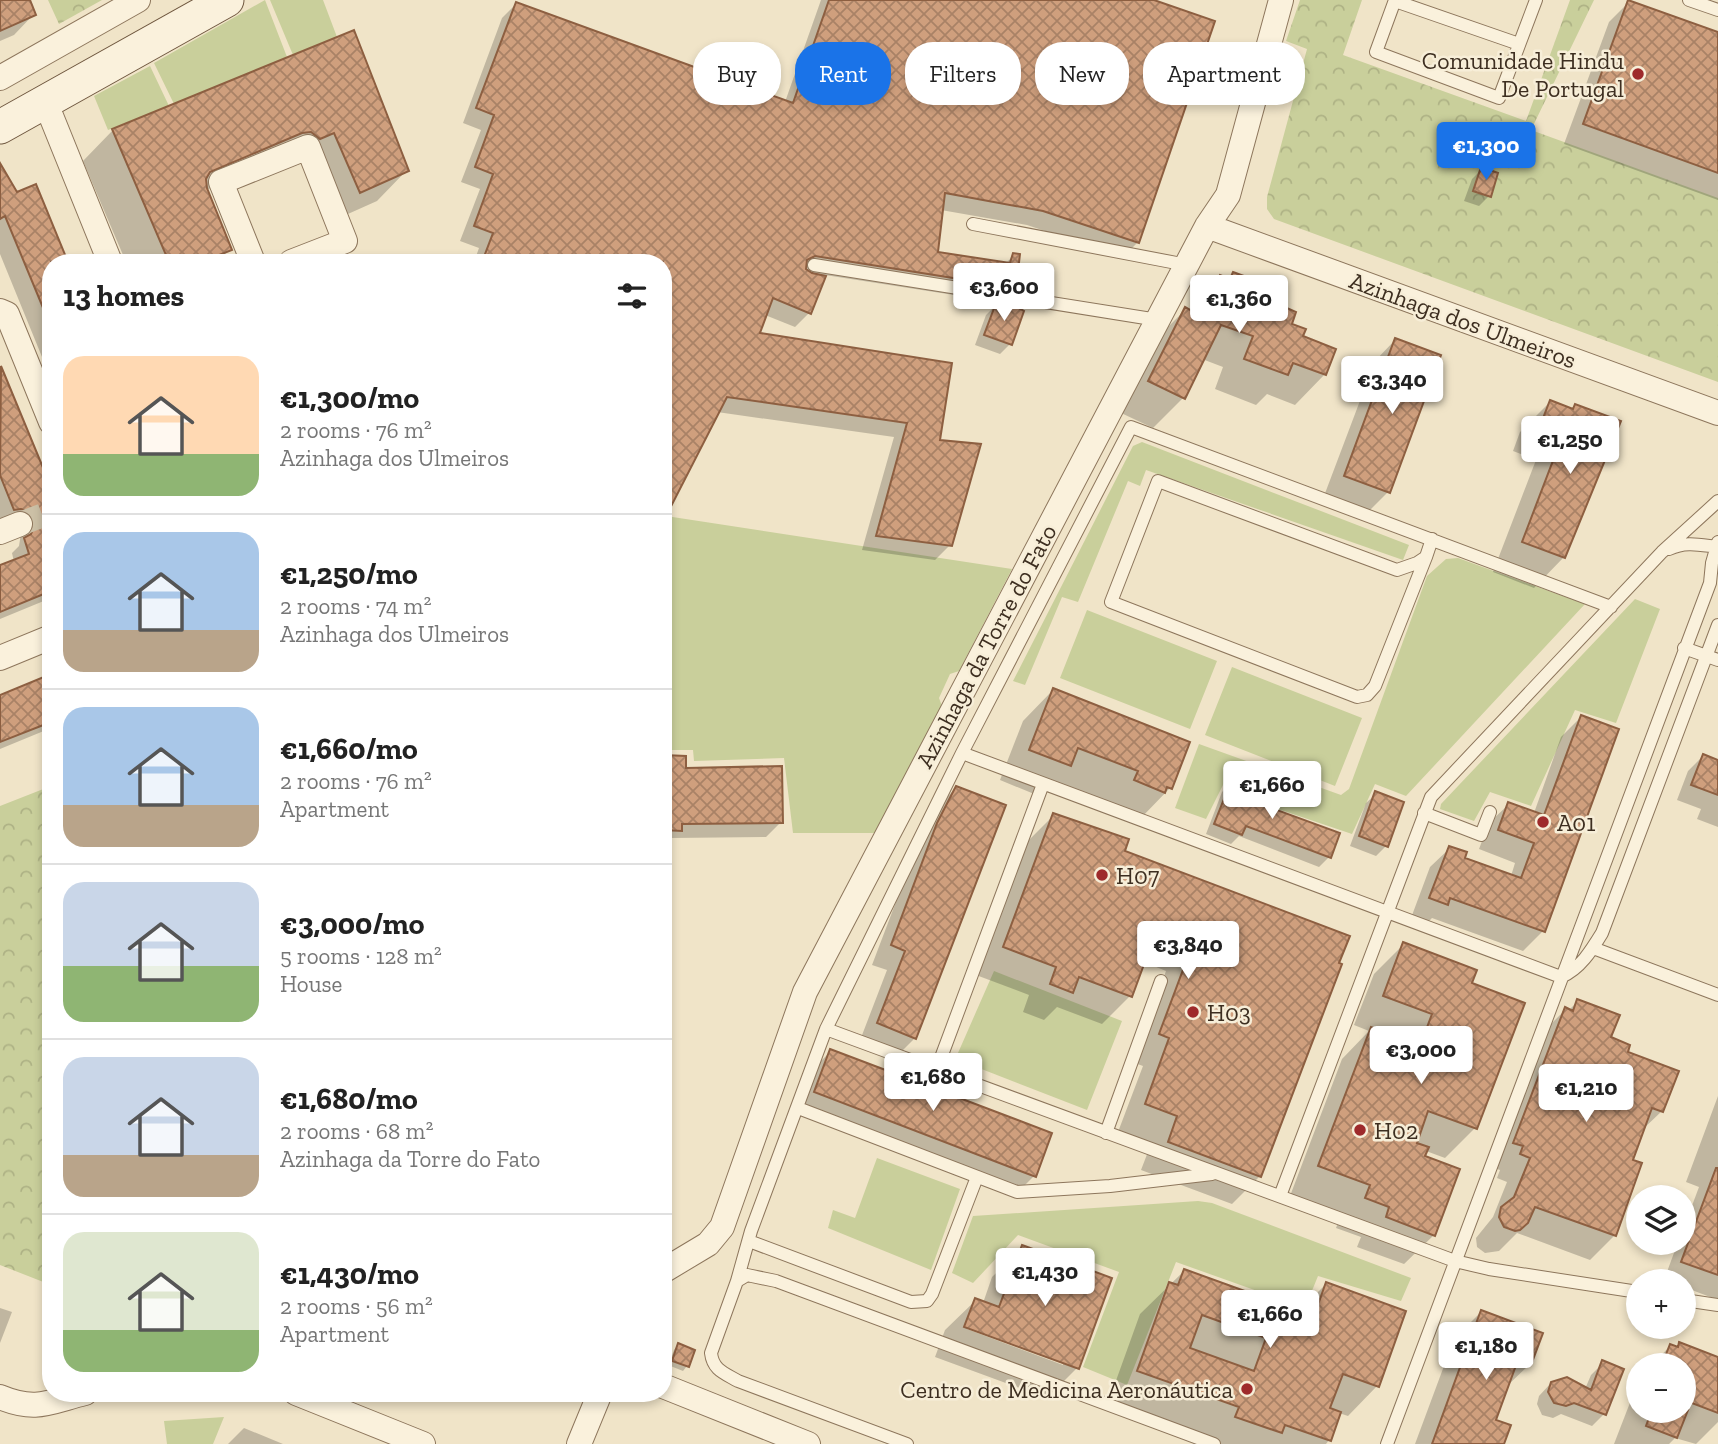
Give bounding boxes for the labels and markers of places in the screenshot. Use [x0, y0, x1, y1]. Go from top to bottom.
place label: Comunidade Hindu De Portugal [1422, 46, 1625, 103]
marker: Comunidade Hindu De Portugal [1630, 66, 1646, 82]
pin: €1,300 [1429, 122, 1543, 182]
pin: €3,600 [947, 264, 1061, 323]
pin: €1,360 [1182, 276, 1296, 335]
pin: €3,340 [1335, 356, 1449, 416]
pin: €1,250 [1513, 416, 1627, 476]
pin: €1,660 [1215, 762, 1329, 821]
place label: A01 [1557, 808, 1595, 837]
marker: A01 [1535, 814, 1551, 830]
place label: H07 [1116, 861, 1159, 890]
marker: H07 [1094, 867, 1110, 883]
pin: €3,840 [1131, 922, 1245, 981]
place label: H03 [1207, 998, 1251, 1027]
marker: H03 [1185, 1004, 1201, 1020]
pin: €3,000 [1364, 1026, 1478, 1086]
pin: €1,680 [876, 1054, 990, 1113]
pin: €1,210 [1529, 1064, 1643, 1124]
place label: H02 [1374, 1116, 1418, 1145]
marker: H02 [1352, 1122, 1368, 1138]
pin: €1,430 [988, 1248, 1102, 1308]
pin: €1,660 [1213, 1290, 1327, 1350]
pin: €1,180 [1429, 1322, 1543, 1382]
place label: Centro de Medicina Aeronáutica [900, 1375, 1233, 1404]
marker: Centro de Medicina Aeronáutica [1239, 1381, 1255, 1397]

